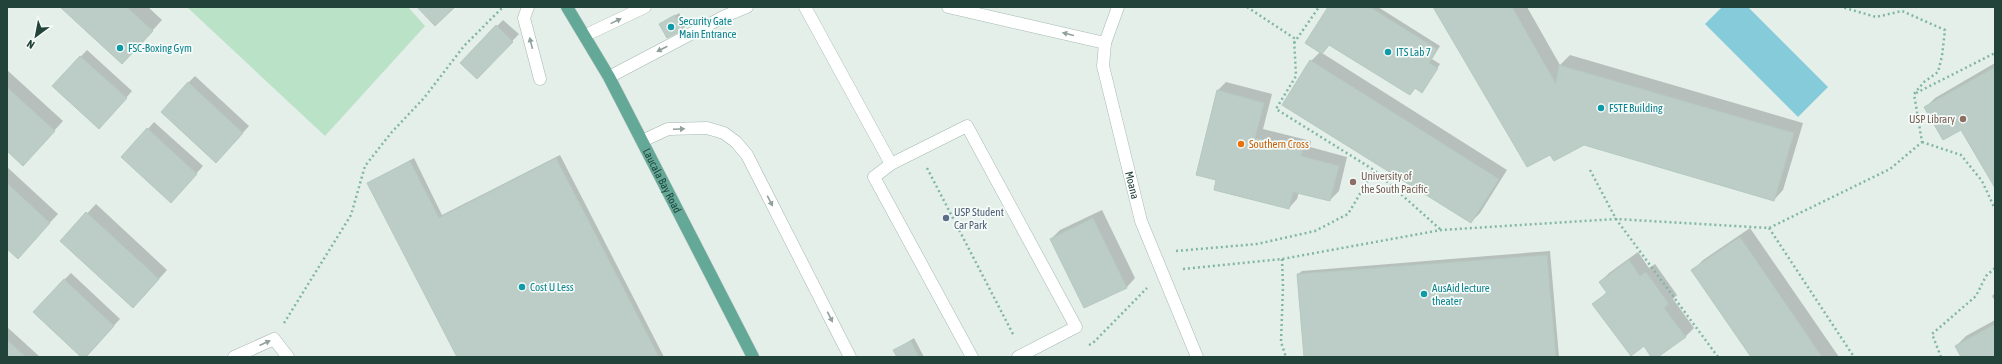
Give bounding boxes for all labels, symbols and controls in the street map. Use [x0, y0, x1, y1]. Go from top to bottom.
place label: Security Gate Main Entrance [679, 15, 737, 40]
north arrow [16, 16, 56, 56]
one-way arrow [610, 18, 621, 24]
marker: Security Gate Main Entrance [666, 22, 676, 32]
one-way arrow [1061, 31, 1073, 37]
one-way arrow [527, 36, 533, 49]
text: N [25, 38, 37, 51]
place label: FSC-Boxing Gym [128, 42, 192, 54]
marker: FSC-Boxing Gym [115, 43, 125, 53]
one-way arrow [657, 46, 668, 52]
place label: ITS Lab 7 [1396, 46, 1431, 58]
marker: ITS Lab 7 [1383, 47, 1393, 57]
place label: FSTE Building [1609, 102, 1663, 114]
marker: FSTE Building [1596, 103, 1606, 113]
place label: USP Library [1909, 113, 1955, 125]
marker: USP Library [1958, 114, 1968, 124]
one-way arrow [673, 126, 686, 132]
place label: Southern Cross [1249, 138, 1309, 150]
marker: Southern Cross [1236, 139, 1246, 149]
street label: Laucala Bay Road [641, 146, 684, 215]
street label: Moana [1123, 170, 1141, 200]
place label: University of the South Pacific [1361, 170, 1429, 195]
marker: University of the South Pacific [1348, 177, 1358, 187]
one-way arrow [767, 195, 774, 207]
place label: USP Student Car Park [954, 206, 1004, 231]
marker: USP Student Car Park [941, 213, 951, 223]
place label: Cost U Less [530, 281, 574, 293]
marker: Cost U Less [517, 282, 527, 292]
place label: AusAid lecture theater [1432, 282, 1490, 307]
marker: AusAid lecture theater [1419, 289, 1429, 299]
one-way arrow [826, 311, 833, 322]
one-way arrow [259, 340, 271, 346]

